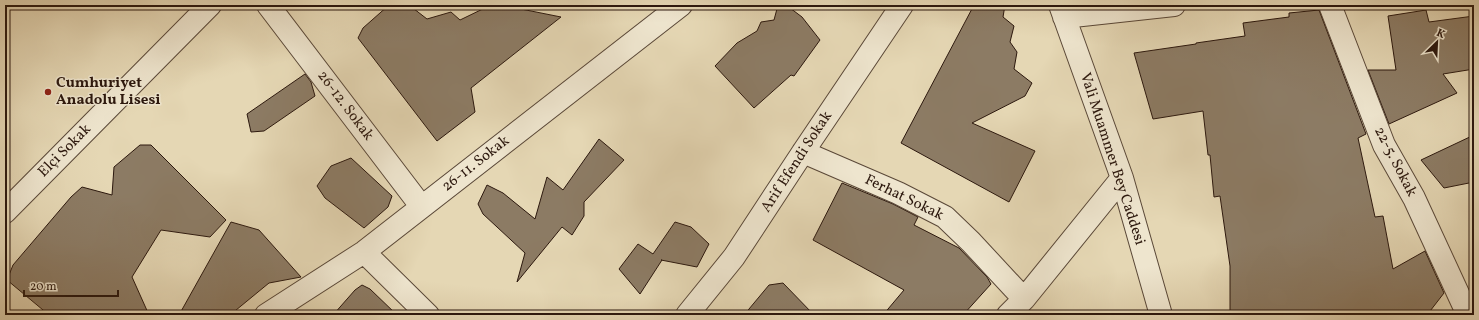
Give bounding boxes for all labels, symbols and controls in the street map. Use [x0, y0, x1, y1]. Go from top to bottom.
north arrow [1417, 22, 1457, 62]
text: K [1434, 26, 1447, 43]
street label: 26-12. Sokak [312, 67, 378, 145]
street label: Vali Muammer Bey Caddesi [1074, 70, 1150, 248]
place label: Cumhuriyet Anadolu Lisesi [56, 73, 161, 111]
marker: Cumhuriyet Anadolu Lisesi [43, 87, 53, 97]
street label: Arif Efendi Sokak [756, 107, 838, 217]
street label: Elçi Sokak [34, 120, 96, 182]
street label: 22-5. Sokak [1368, 123, 1422, 201]
street label: 26-11. Sokak [438, 131, 514, 197]
street label: Ferhat Sokak [861, 170, 947, 226]
scale bar [24, 272, 118, 298]
text: 20 m [30, 279, 57, 295]

